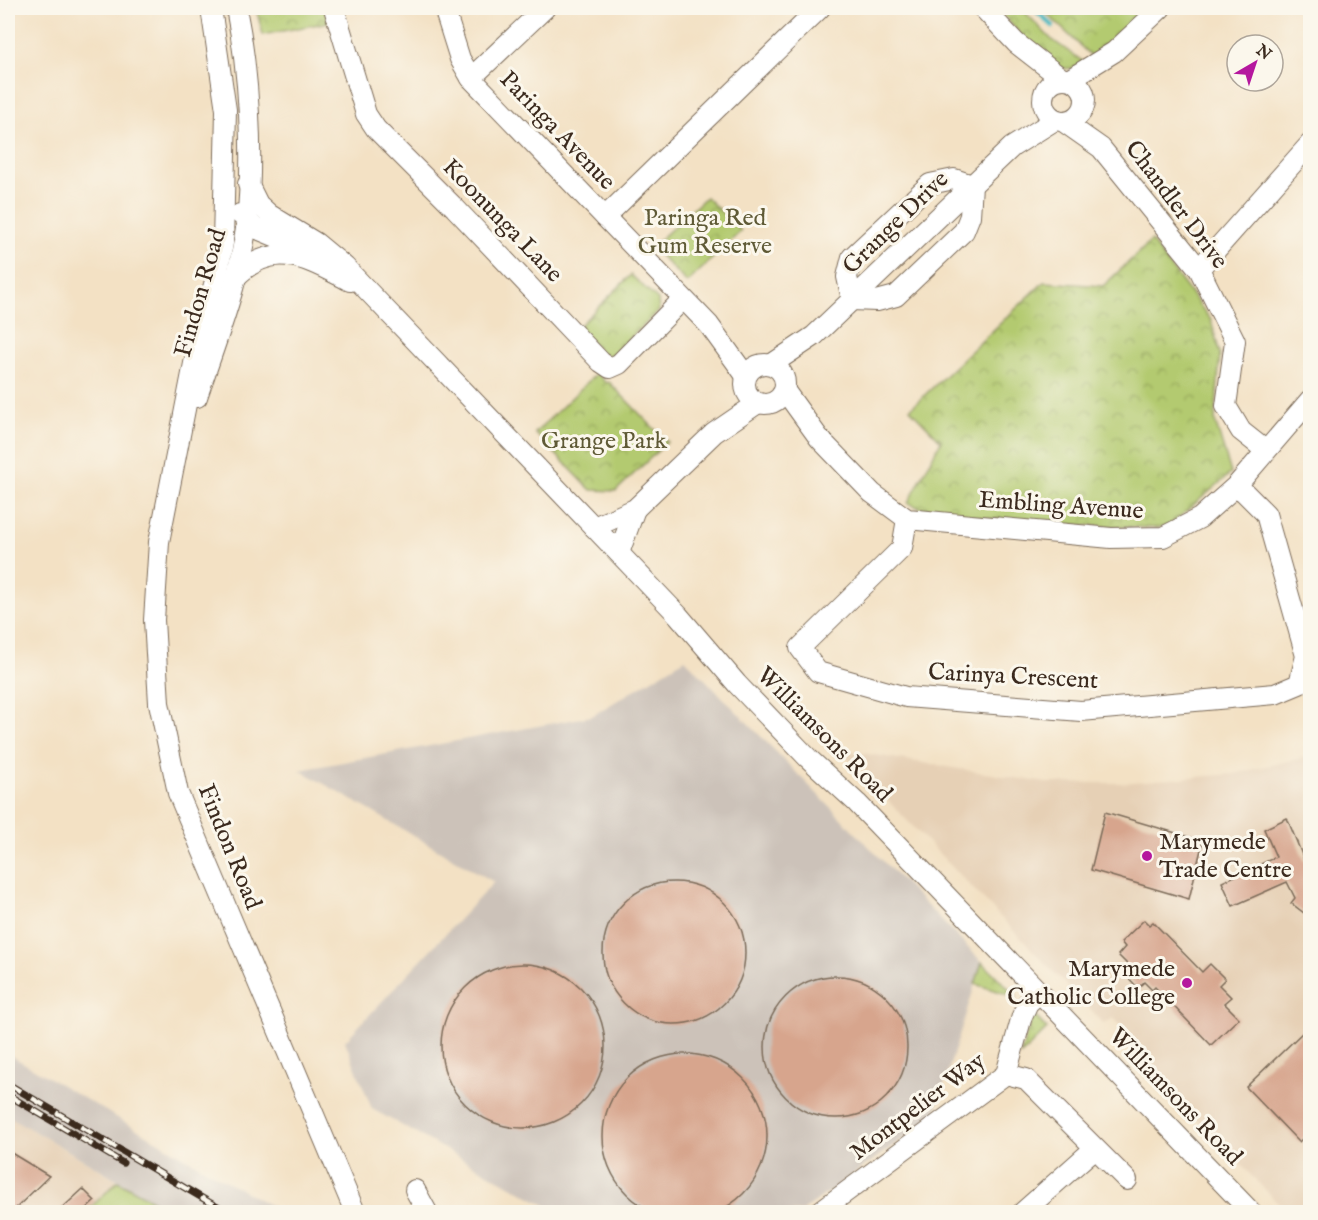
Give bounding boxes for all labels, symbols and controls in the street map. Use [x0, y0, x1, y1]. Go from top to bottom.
north arrow [1225, 33, 1285, 93]
text: N [1251, 40, 1275, 65]
street label: Paringa Avenue [492, 65, 622, 197]
street label: Chandler Drive [1117, 134, 1235, 276]
street label: Koonunga Lane [435, 152, 569, 290]
street label: Grange Drive [836, 165, 956, 281]
park label: Paringa Red Gum Reserve [638, 203, 772, 262]
street label: Findon Road [168, 225, 234, 361]
park label: Grange Park [541, 426, 667, 457]
street label: Embling Avenue [978, 485, 1144, 527]
street label: Carinya Crescent [927, 657, 1099, 697]
street label: Williamsons Road [749, 660, 899, 810]
street label: Findon Road [190, 780, 268, 914]
place label: Marymede Trade Centre [1159, 827, 1292, 886]
marker: Marymede Trade Centre [1140, 849, 1154, 863]
place label: Marymede Catholic College [1007, 954, 1175, 1013]
marker: Marymede Catholic College [1180, 976, 1194, 990]
street label: Williamsons Road [1101, 1022, 1249, 1173]
street label: Montpelier Way [844, 1046, 992, 1168]

